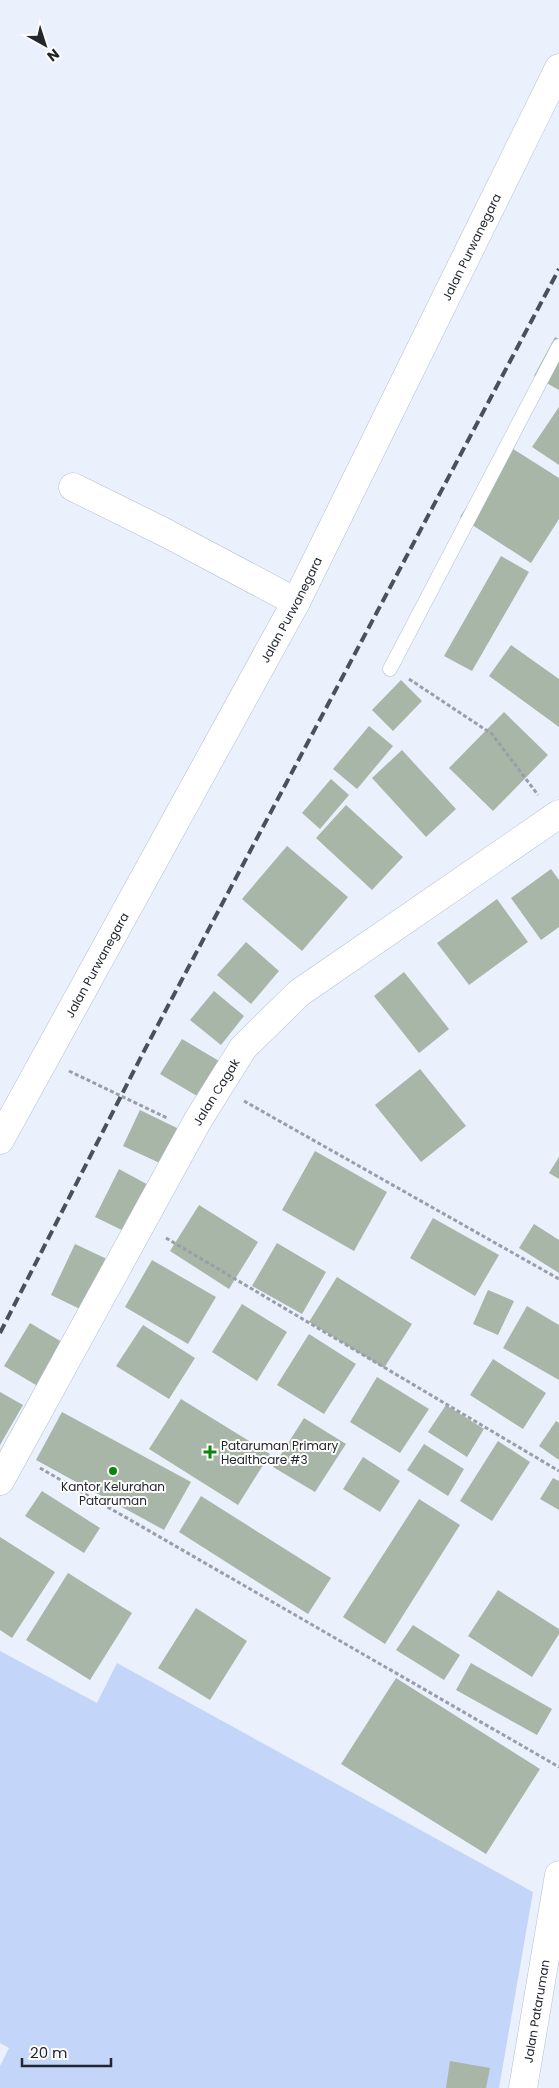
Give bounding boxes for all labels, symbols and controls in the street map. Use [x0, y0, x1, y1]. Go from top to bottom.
north arrow [20, 20, 70, 70]
text: N [43, 44, 64, 66]
street label: Jalan Purwanegara [437, 190, 505, 303]
street label: Jalan Purwanegara [256, 554, 326, 666]
street label: Jalan Purwanegara [61, 909, 132, 1020]
street label: Jalan Cagak [188, 1054, 243, 1128]
place label: Pataruman Primary Healthcare #3 [221, 1437, 338, 1468]
marker: Pataruman Primary Healthcare #3 [203, 1445, 217, 1459]
marker: Kantor Kelurahan Pataruman [107, 1465, 119, 1477]
place label: Kantor Kelurahan Pataruman [61, 1478, 165, 1509]
street label: Jalan Pataruman [519, 1958, 553, 2064]
scale bar [22, 2036, 111, 2068]
text: 20 m [30, 2042, 68, 2063]

